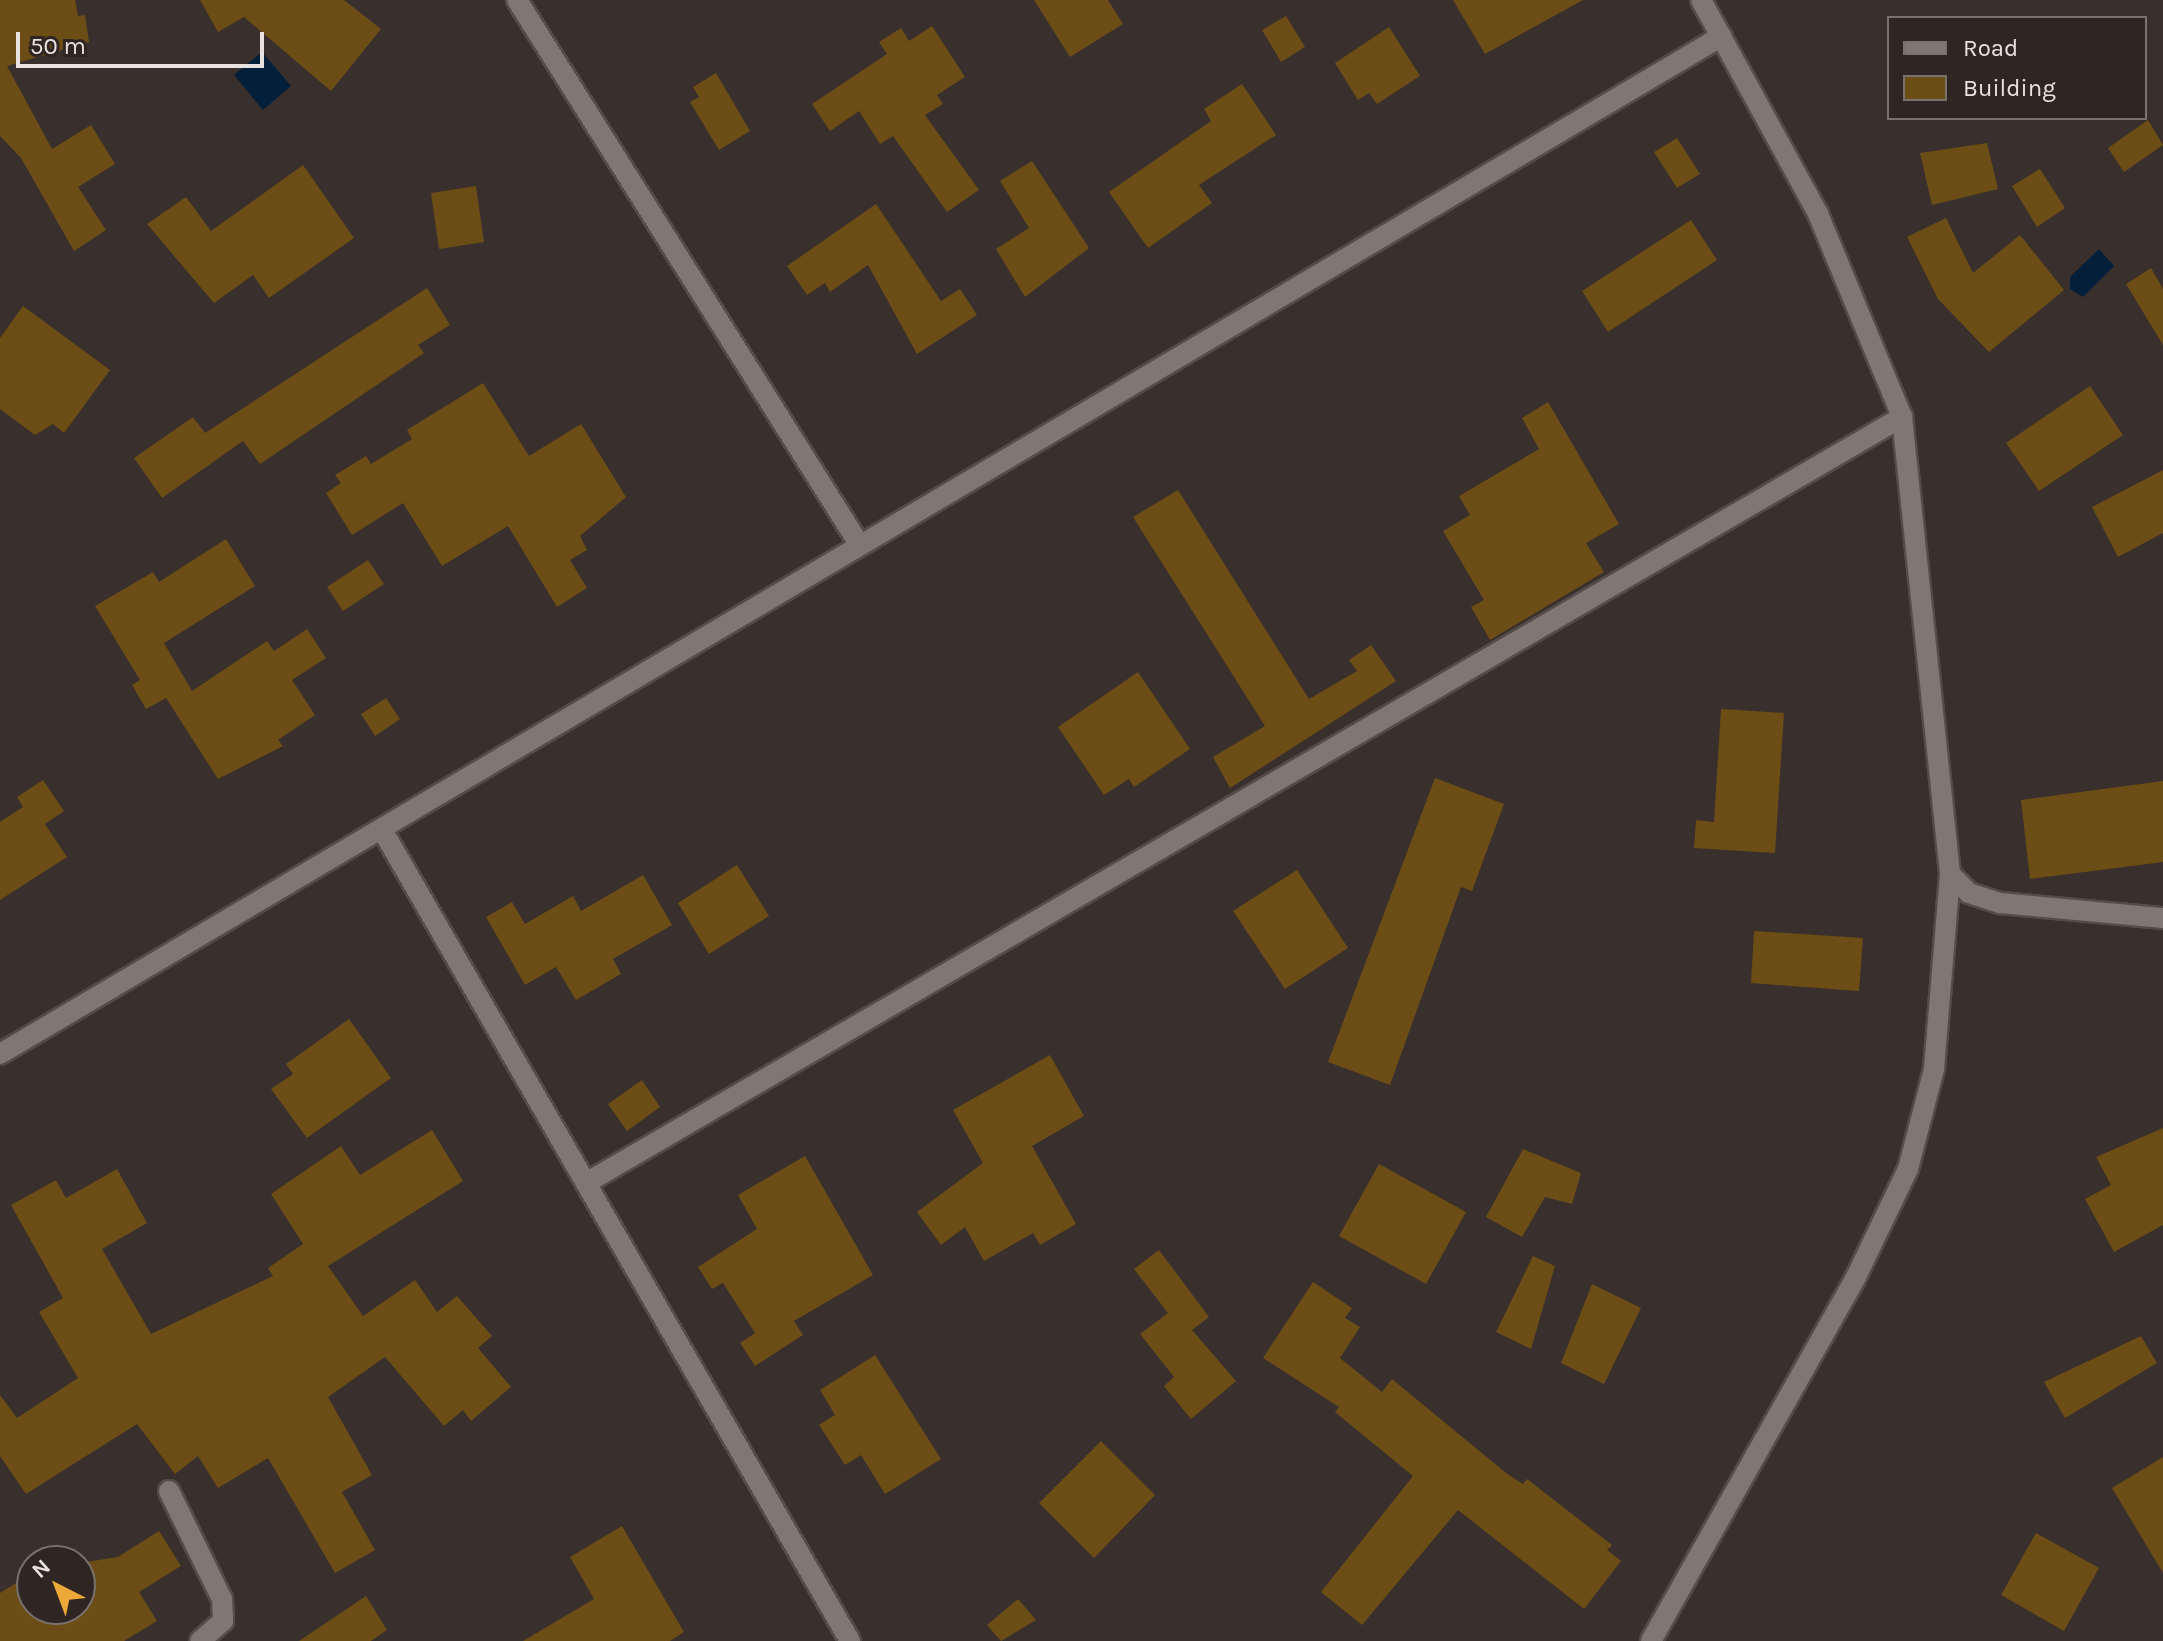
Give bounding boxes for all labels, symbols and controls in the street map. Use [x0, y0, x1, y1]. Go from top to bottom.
scale bar [20, 16, 268, 66]
legend [1887, 16, 2147, 120]
text: 50 m [30, 32, 86, 60]
text: Road [1963, 34, 2018, 62]
text: Building [1963, 74, 2056, 102]
north arrow [16, 1545, 96, 1625]
text: N [27, 1554, 56, 1584]

